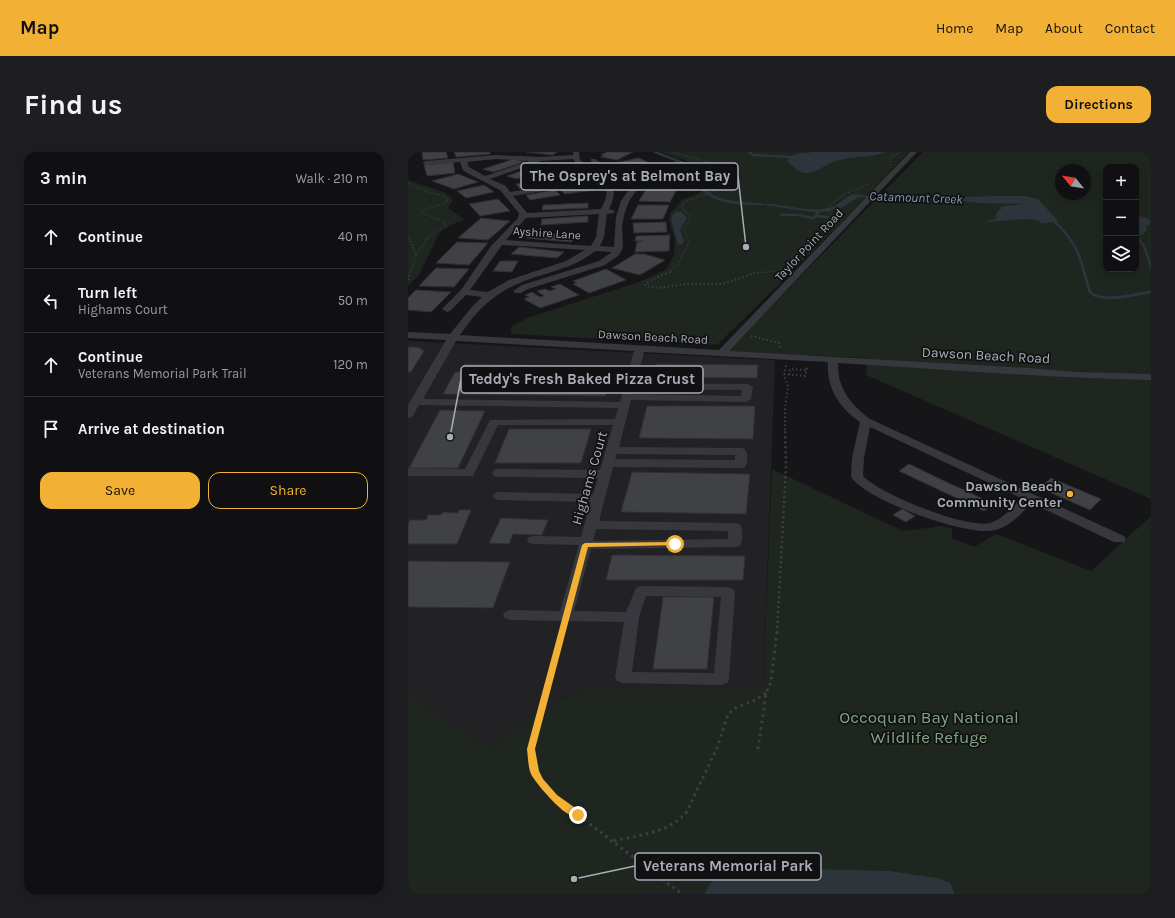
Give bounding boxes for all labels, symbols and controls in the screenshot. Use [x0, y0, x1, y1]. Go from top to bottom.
text: Map [20, 17, 59, 39]
text: Home [936, 20, 973, 37]
text: Map [995, 20, 1023, 37]
text: About [1045, 20, 1083, 37]
text: Contact [1105, 20, 1155, 37]
button: Directions [1046, 86, 1151, 123]
text: Find us [24, 88, 123, 121]
callout: The Osprey's at Belmont Bay [521, 163, 738, 190]
north arrow [1055, 164, 1091, 200]
map controls [1103, 164, 1139, 272]
button: + [1103, 164, 1139, 200]
text: The Osprey's at Belmont Bay [530, 167, 731, 185]
text: 3 min [40, 168, 87, 188]
text: Walk · 210 m [295, 171, 368, 186]
water label: Catamount Creek [869, 188, 963, 207]
button: − [1103, 200, 1139, 236]
street label: Taylor Point Road [772, 206, 846, 284]
street label: Ayshire Lane [512, 224, 582, 242]
icon: ahead [40, 226, 62, 248]
text: Continue [78, 228, 143, 246]
text: 40 m [338, 229, 368, 244]
button: layers [1103, 236, 1139, 272]
text: Turn left [78, 284, 137, 302]
icon: left [40, 290, 62, 312]
text: 50 m [338, 293, 368, 308]
text: Highams Court [78, 302, 168, 317]
street label: Dawson Beach Road [598, 327, 708, 347]
street label: Dawson Beach Road [921, 344, 1051, 367]
text: Continue [78, 348, 143, 366]
icon: ahead [40, 354, 62, 376]
text: 120 m [333, 357, 368, 372]
text: Veterans Memorial Park Trail [78, 366, 247, 381]
callout: Teddy's Fresh Baked Pizza Crust [461, 366, 703, 393]
text: Teddy's Fresh Baked Pizza Crust [469, 370, 695, 388]
icon: arrive [40, 418, 62, 440]
text: Arrive at destination [78, 420, 225, 438]
street label: Highams Court [568, 429, 611, 527]
button: Save [40, 472, 200, 509]
button: Share [208, 472, 368, 509]
place label: Dawson Beach Community Center [937, 478, 1062, 511]
marker: Dawson Beach Community Center [1065, 489, 1075, 499]
route start [666, 535, 684, 553]
park label: Occoquan Bay National Wildlife Refuge [839, 707, 1019, 747]
route end [569, 806, 587, 824]
callout: Veterans Memorial Park [635, 853, 821, 880]
text: Veterans Memorial Park [643, 857, 813, 875]

